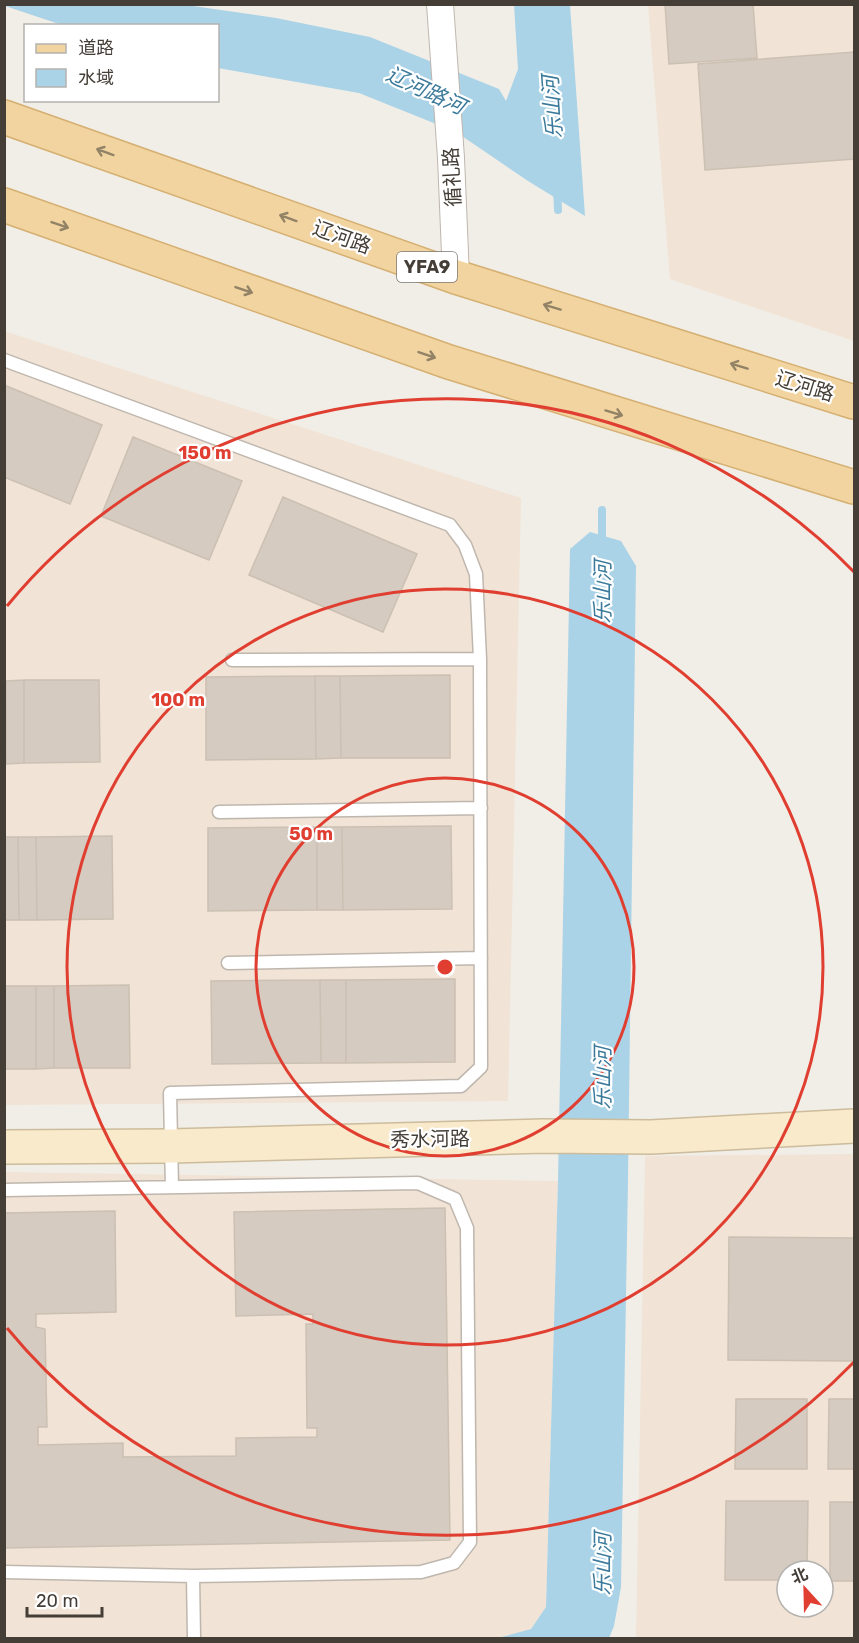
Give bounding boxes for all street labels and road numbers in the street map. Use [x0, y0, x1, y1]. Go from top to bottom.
street label: 循礼路 [438, 146, 466, 208]
street label: 辽河路 [310, 215, 374, 259]
road number: YFA9 [397, 252, 457, 282]
street label: 辽河路 [773, 366, 837, 406]
street label: 秀水河路 [390, 1126, 470, 1152]

